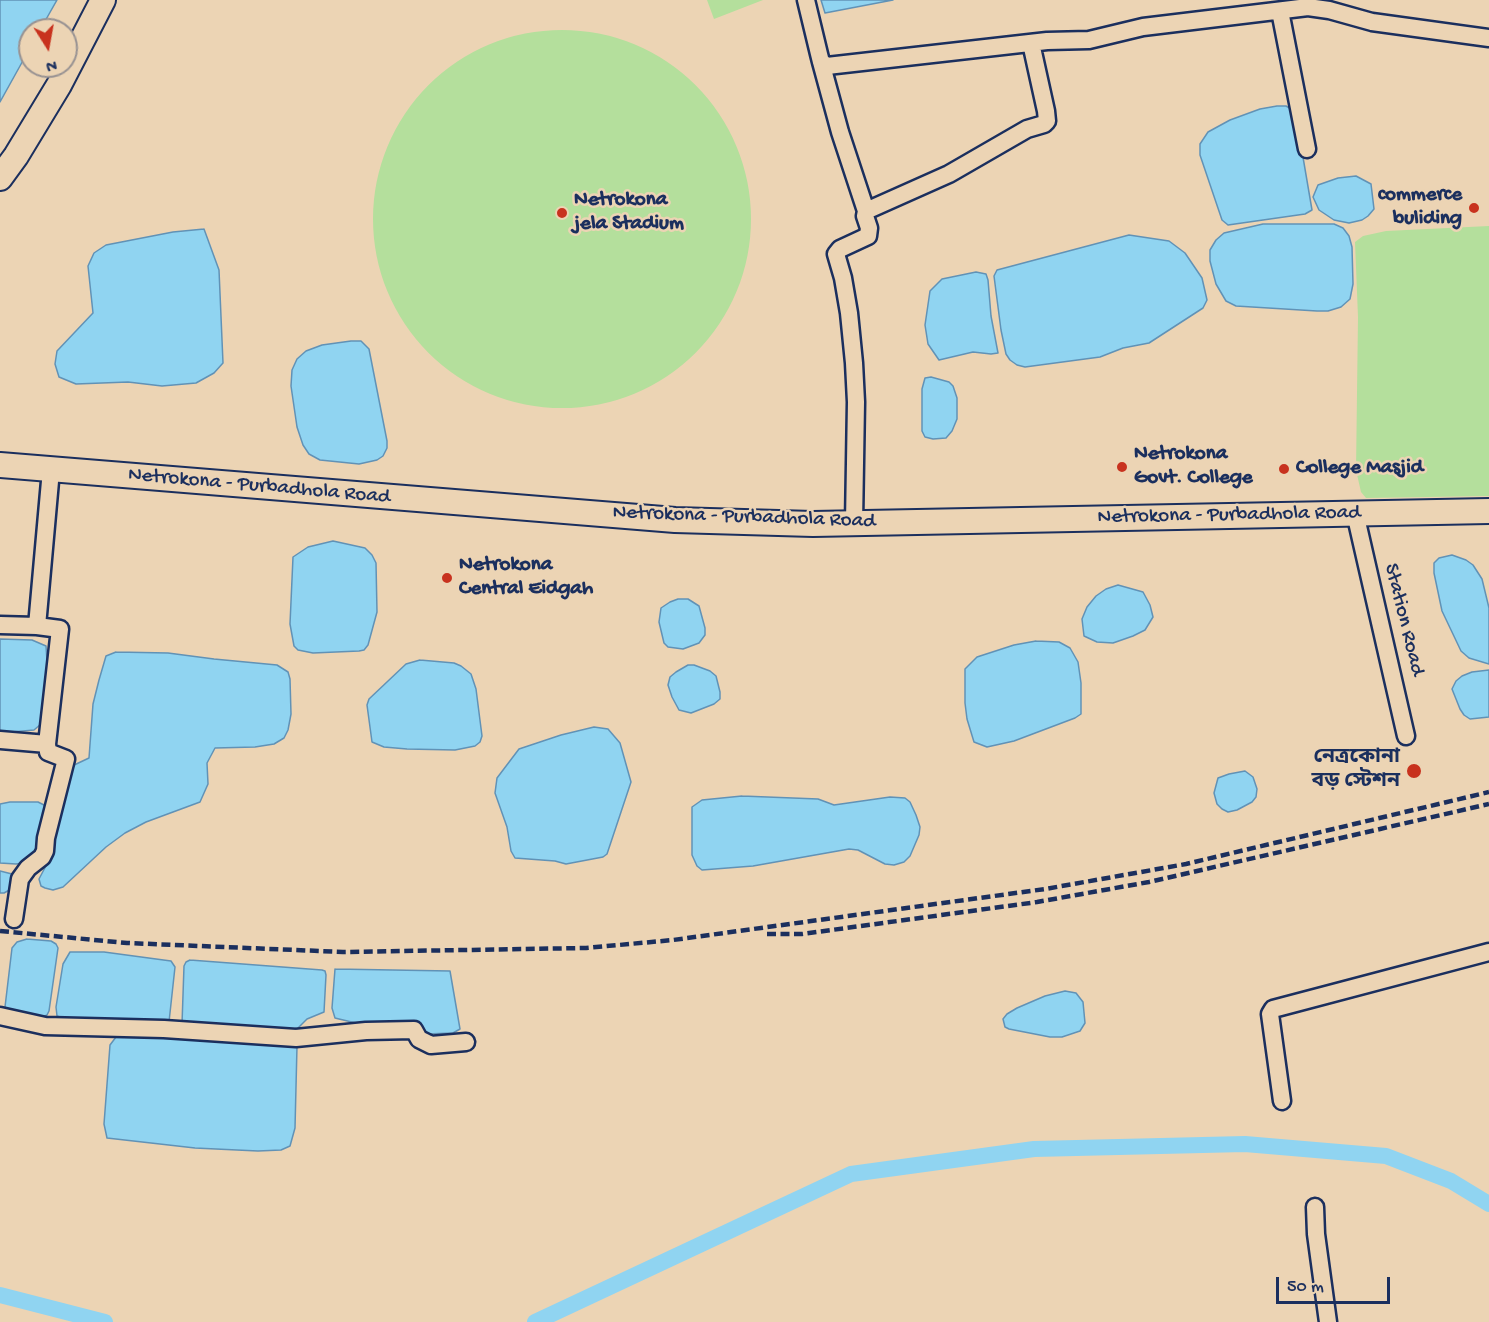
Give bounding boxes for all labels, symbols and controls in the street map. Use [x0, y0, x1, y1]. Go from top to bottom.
north arrow [18, 18, 78, 78]
text: N [44, 54, 58, 75]
place label: commerce buliding [1378, 183, 1462, 233]
place label: Netrokona jela Stadium [574, 188, 684, 238]
marker: commerce buliding [1467, 201, 1481, 215]
marker: Netrokona jela Stadium [555, 206, 569, 220]
place label: Netrokona Govt. College [1134, 442, 1253, 492]
place label: College Masjid [1296, 456, 1423, 482]
marker: Netrokona Govt. College [1115, 460, 1129, 474]
marker: College Masjid [1277, 462, 1291, 476]
street label: Netrokona - Purbadhola Road [127, 463, 391, 511]
street label: Netrokona - Purbadhola Road [612, 501, 876, 535]
street label: Netrokona - Purbadhola Road [1097, 501, 1361, 531]
place label: Netrokona Central Eidgah [459, 553, 593, 603]
street label: Station Road [1377, 561, 1429, 679]
marker: Netrokona Central Eidgah [440, 571, 454, 585]
place label: নেত্রকোনা বড় স্টেশন [1312, 746, 1400, 796]
marker: নেত্রকোনা বড় স্টেশন [1405, 762, 1423, 780]
scale bar [1279, 1265, 1393, 1303]
text: 50 m [1287, 1277, 1324, 1298]

